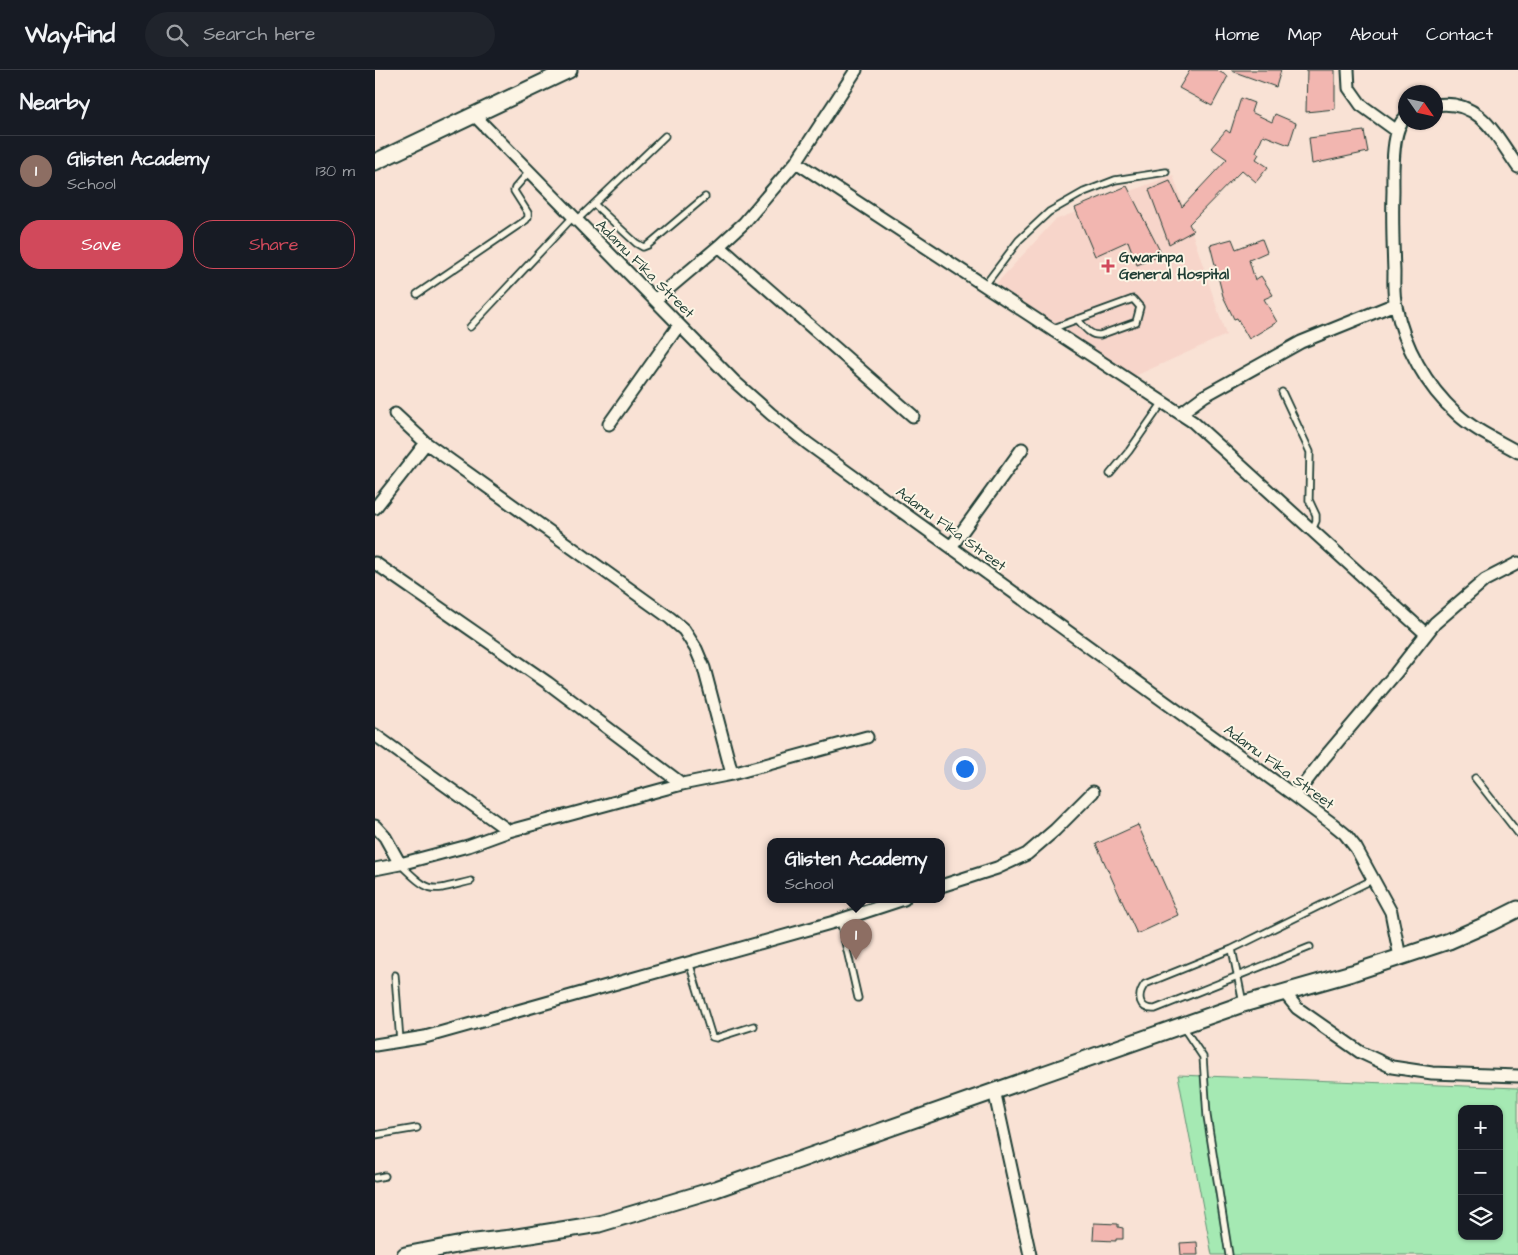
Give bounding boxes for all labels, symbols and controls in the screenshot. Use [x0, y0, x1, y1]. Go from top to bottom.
search box [145, 12, 495, 57]
text: Wayfind [25, 18, 115, 52]
icon: search [163, 21, 191, 49]
text: Search here [203, 21, 315, 48]
text: Home [1215, 22, 1260, 47]
text: Map [1288, 22, 1322, 47]
text: About [1350, 22, 1398, 47]
text: Contact [1426, 22, 1493, 47]
north arrow [1398, 85, 1443, 130]
text: Nearby [20, 88, 90, 117]
text: Glisten Academy [67, 146, 210, 173]
text: 1 [35, 160, 37, 182]
text: 130 m [316, 160, 355, 182]
text: School [67, 173, 116, 195]
street label: Adamu Fika Street [591, 215, 699, 323]
button: Save [20, 220, 183, 269]
button: Share [193, 220, 355, 269]
place label: Gwarinpa General Hospital [1119, 247, 1230, 285]
marker: Gwarinpa General Hospital [1101, 259, 1115, 273]
street label: Adamu Fika Street [891, 482, 1011, 576]
street label: Adamu Fika Street [1219, 720, 1339, 814]
your location [952, 756, 978, 782]
popup [767, 838, 945, 903]
text: Glisten Academy [785, 846, 927, 873]
text: School [785, 873, 833, 895]
pin: 1 [840, 919, 872, 960]
map controls [1458, 1105, 1503, 1240]
button: + [1458, 1105, 1503, 1150]
button: − [1458, 1150, 1503, 1195]
button: layers [1458, 1195, 1503, 1240]

